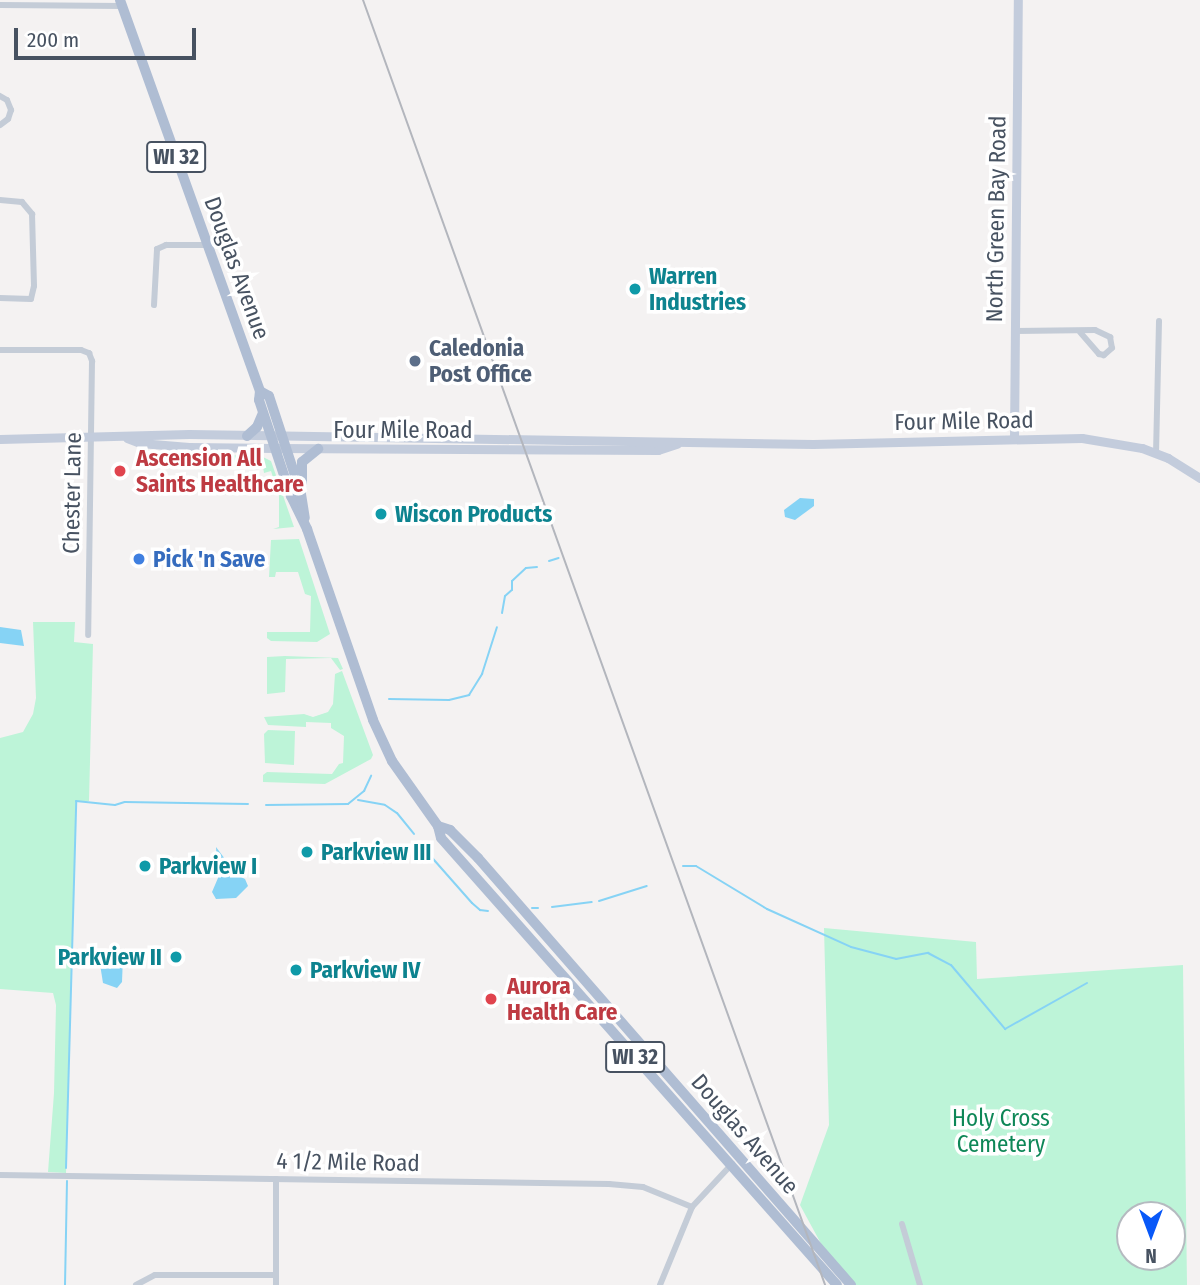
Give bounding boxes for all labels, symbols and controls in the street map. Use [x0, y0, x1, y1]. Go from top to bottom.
scale bar [18, 14, 200, 58]
text: 200 m [27, 27, 79, 53]
street label: North Green Bay Road [980, 115, 1012, 323]
road number: WI 32 [144, 140, 208, 174]
street label: Douglas Avenue [198, 193, 276, 343]
place label: Warren Industries [649, 262, 746, 316]
marker: Warren Industries [627, 281, 643, 297]
place label: Caledonia Post Office [429, 334, 532, 388]
marker: Caledonia Post Office [407, 353, 423, 369]
street label: Four Mile Road [894, 406, 1034, 436]
street label: Four Mile Road [333, 416, 473, 444]
street label: Chester Lane [57, 432, 87, 554]
place label: Ascension All Saints Healthcare [136, 444, 304, 498]
marker: Ascension All Saints Healthcare [110, 461, 130, 481]
place label: Wiscon Products [395, 500, 552, 528]
marker: Wiscon Products [373, 506, 389, 522]
place label: Pick 'n Save [153, 545, 265, 573]
marker: Pick 'n Save [131, 551, 147, 567]
place label: Parkview III [321, 838, 432, 866]
marker: Parkview III [299, 844, 315, 860]
place label: Parkview I [159, 852, 257, 880]
marker: Parkview I [137, 858, 153, 874]
place label: Parkview II [58, 943, 162, 971]
marker: Parkview II [168, 949, 184, 965]
place label: Parkview IV [310, 956, 420, 984]
marker: Parkview IV [288, 962, 304, 978]
place label: Aurora Health Care [507, 972, 617, 1026]
marker: Aurora Health Care [481, 989, 501, 1009]
road number: WI 32 [604, 1040, 666, 1074]
street label: Douglas Avenue [685, 1068, 805, 1200]
park label: Holy Cross Cemetery [952, 1104, 1050, 1158]
street label: 4 1/2 Mile Road [276, 1147, 420, 1177]
north arrow [1116, 1201, 1186, 1271]
text: N [1145, 1244, 1157, 1267]

